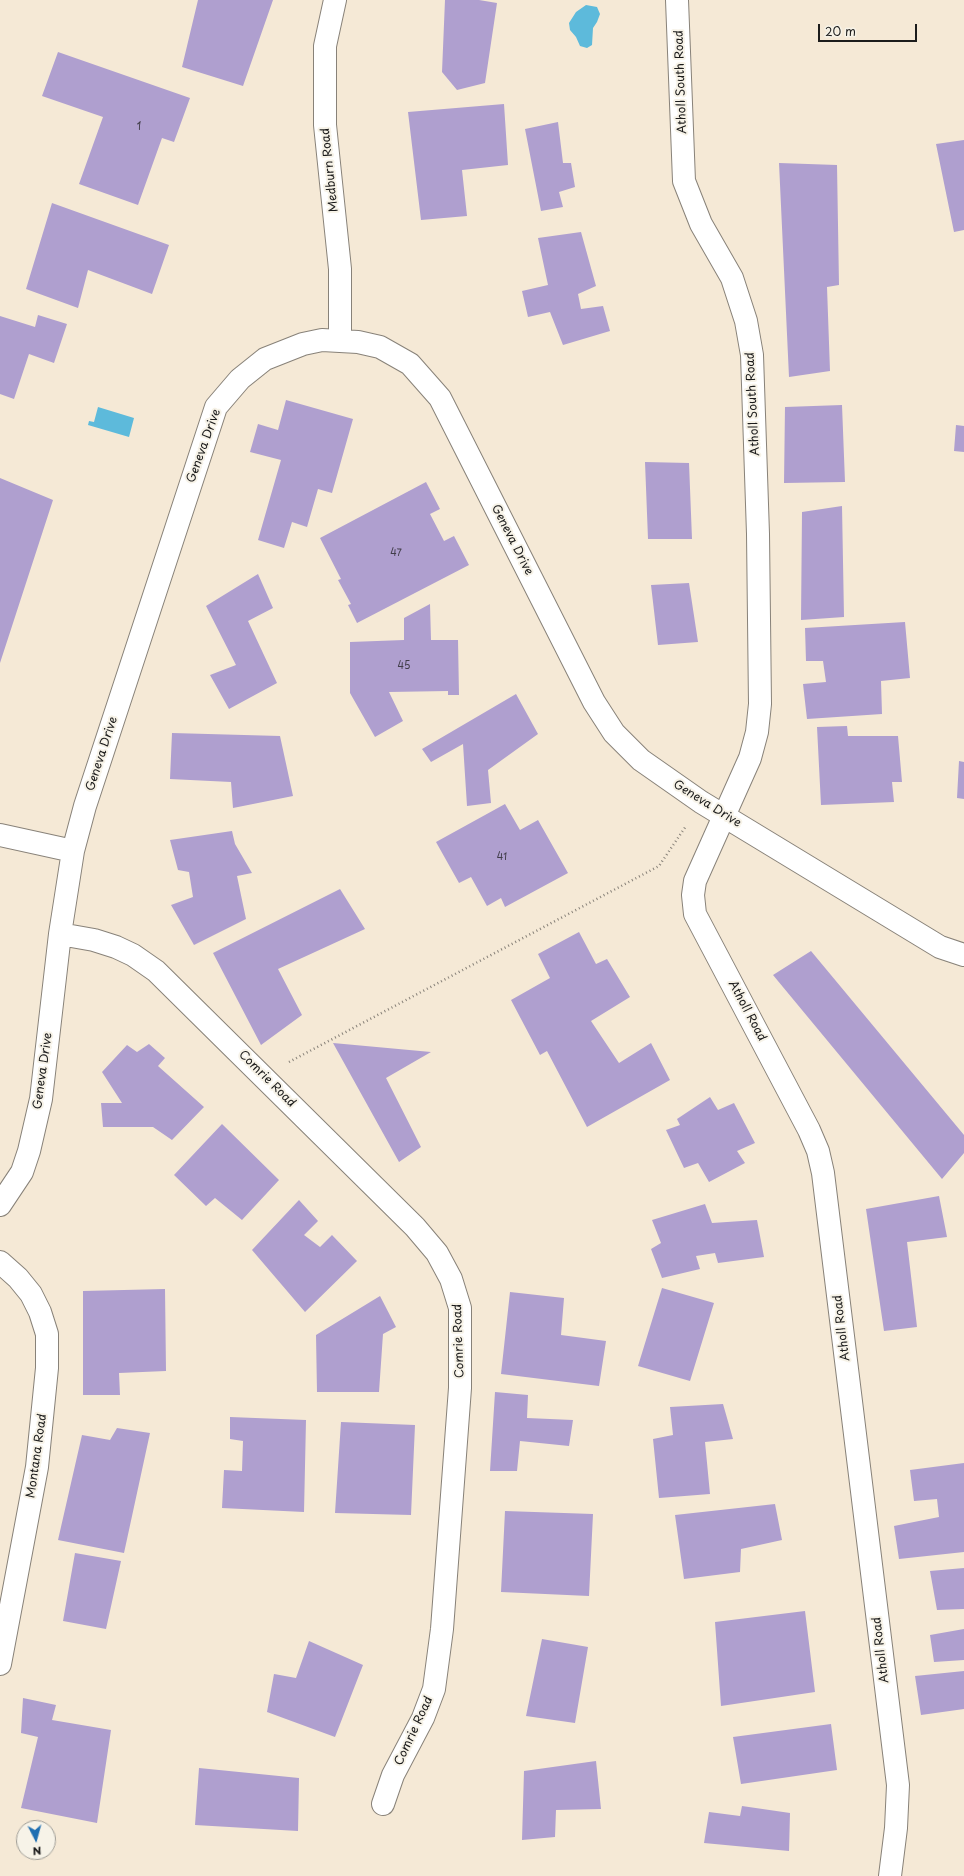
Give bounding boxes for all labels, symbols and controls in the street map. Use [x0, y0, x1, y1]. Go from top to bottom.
scale bar [820, 16, 919, 42]
text: 20 m [825, 22, 856, 40]
street label: Atholl South Road [672, 30, 690, 134]
house number: 1 [137, 121, 141, 133]
street label: Medburn Road [318, 127, 342, 213]
street label: Atholl South Road [743, 352, 763, 456]
street label: Geneva Drive [184, 407, 224, 485]
street label: Geneva Drive [488, 502, 536, 578]
house number: 47 [390, 547, 402, 559]
house number: 45 [398, 660, 410, 672]
street label: Geneva Drive [83, 715, 121, 793]
street label: Geneva Drive [670, 777, 744, 831]
house number: 41 [497, 851, 507, 863]
street label: Atholl Road [725, 978, 769, 1044]
street label: Geneva Drive [30, 1032, 56, 1110]
street label: Comrie Road [236, 1048, 298, 1110]
street label: Atholl Road [831, 1294, 853, 1362]
street label: Comrie Road [451, 1304, 467, 1378]
street label: Montana Road [24, 1413, 50, 1499]
street label: Atholl Road [870, 1616, 892, 1684]
street label: Comrie Road [392, 1694, 436, 1768]
north arrow [16, 1820, 56, 1860]
text: N [32, 1843, 42, 1860]

